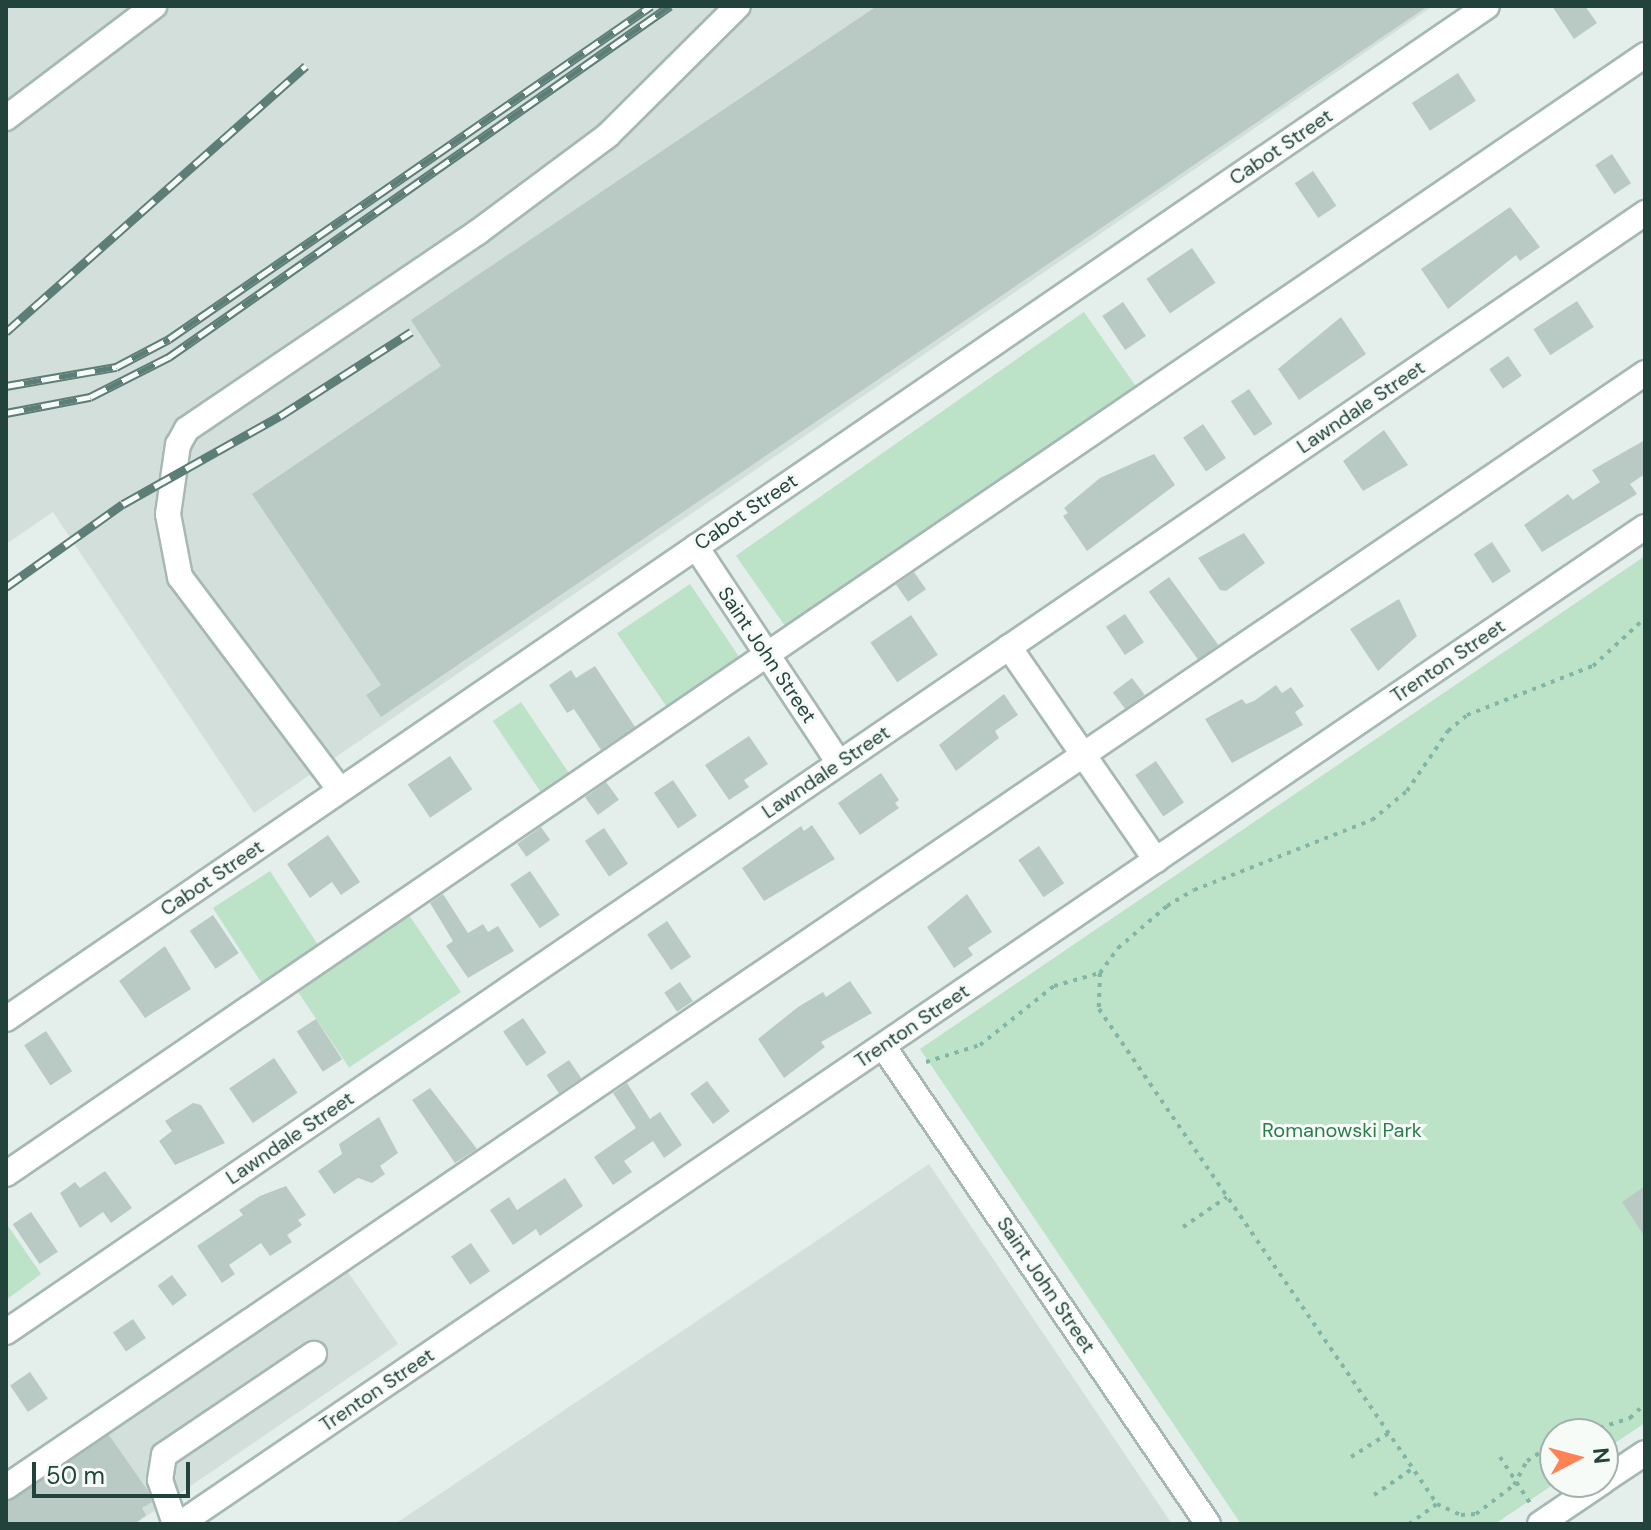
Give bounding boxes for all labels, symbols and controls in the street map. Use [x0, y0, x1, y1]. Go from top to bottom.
street label: Cabot Street [1225, 104, 1337, 190]
street label: Lawndale Street [1292, 355, 1430, 459]
street label: Cabot Street [690, 469, 802, 555]
street label: Saint John Street [713, 582, 821, 728]
street label: Trenton Street [1386, 614, 1510, 708]
street label: Lawndale Street [757, 720, 895, 824]
street label: Cabot Street [156, 835, 268, 921]
street label: Trenton Street [850, 979, 974, 1073]
street label: Lawndale Street [221, 1086, 359, 1190]
park label: Romanowski Park [1262, 1118, 1422, 1142]
street label: Saint John Street [992, 1212, 1100, 1358]
street label: Trenton Street [315, 1343, 439, 1437]
north arrow [1539, 1418, 1619, 1498]
scale bar [36, 1446, 194, 1496]
text: N [1586, 1446, 1617, 1465]
text: 50 m [46, 1460, 105, 1491]

